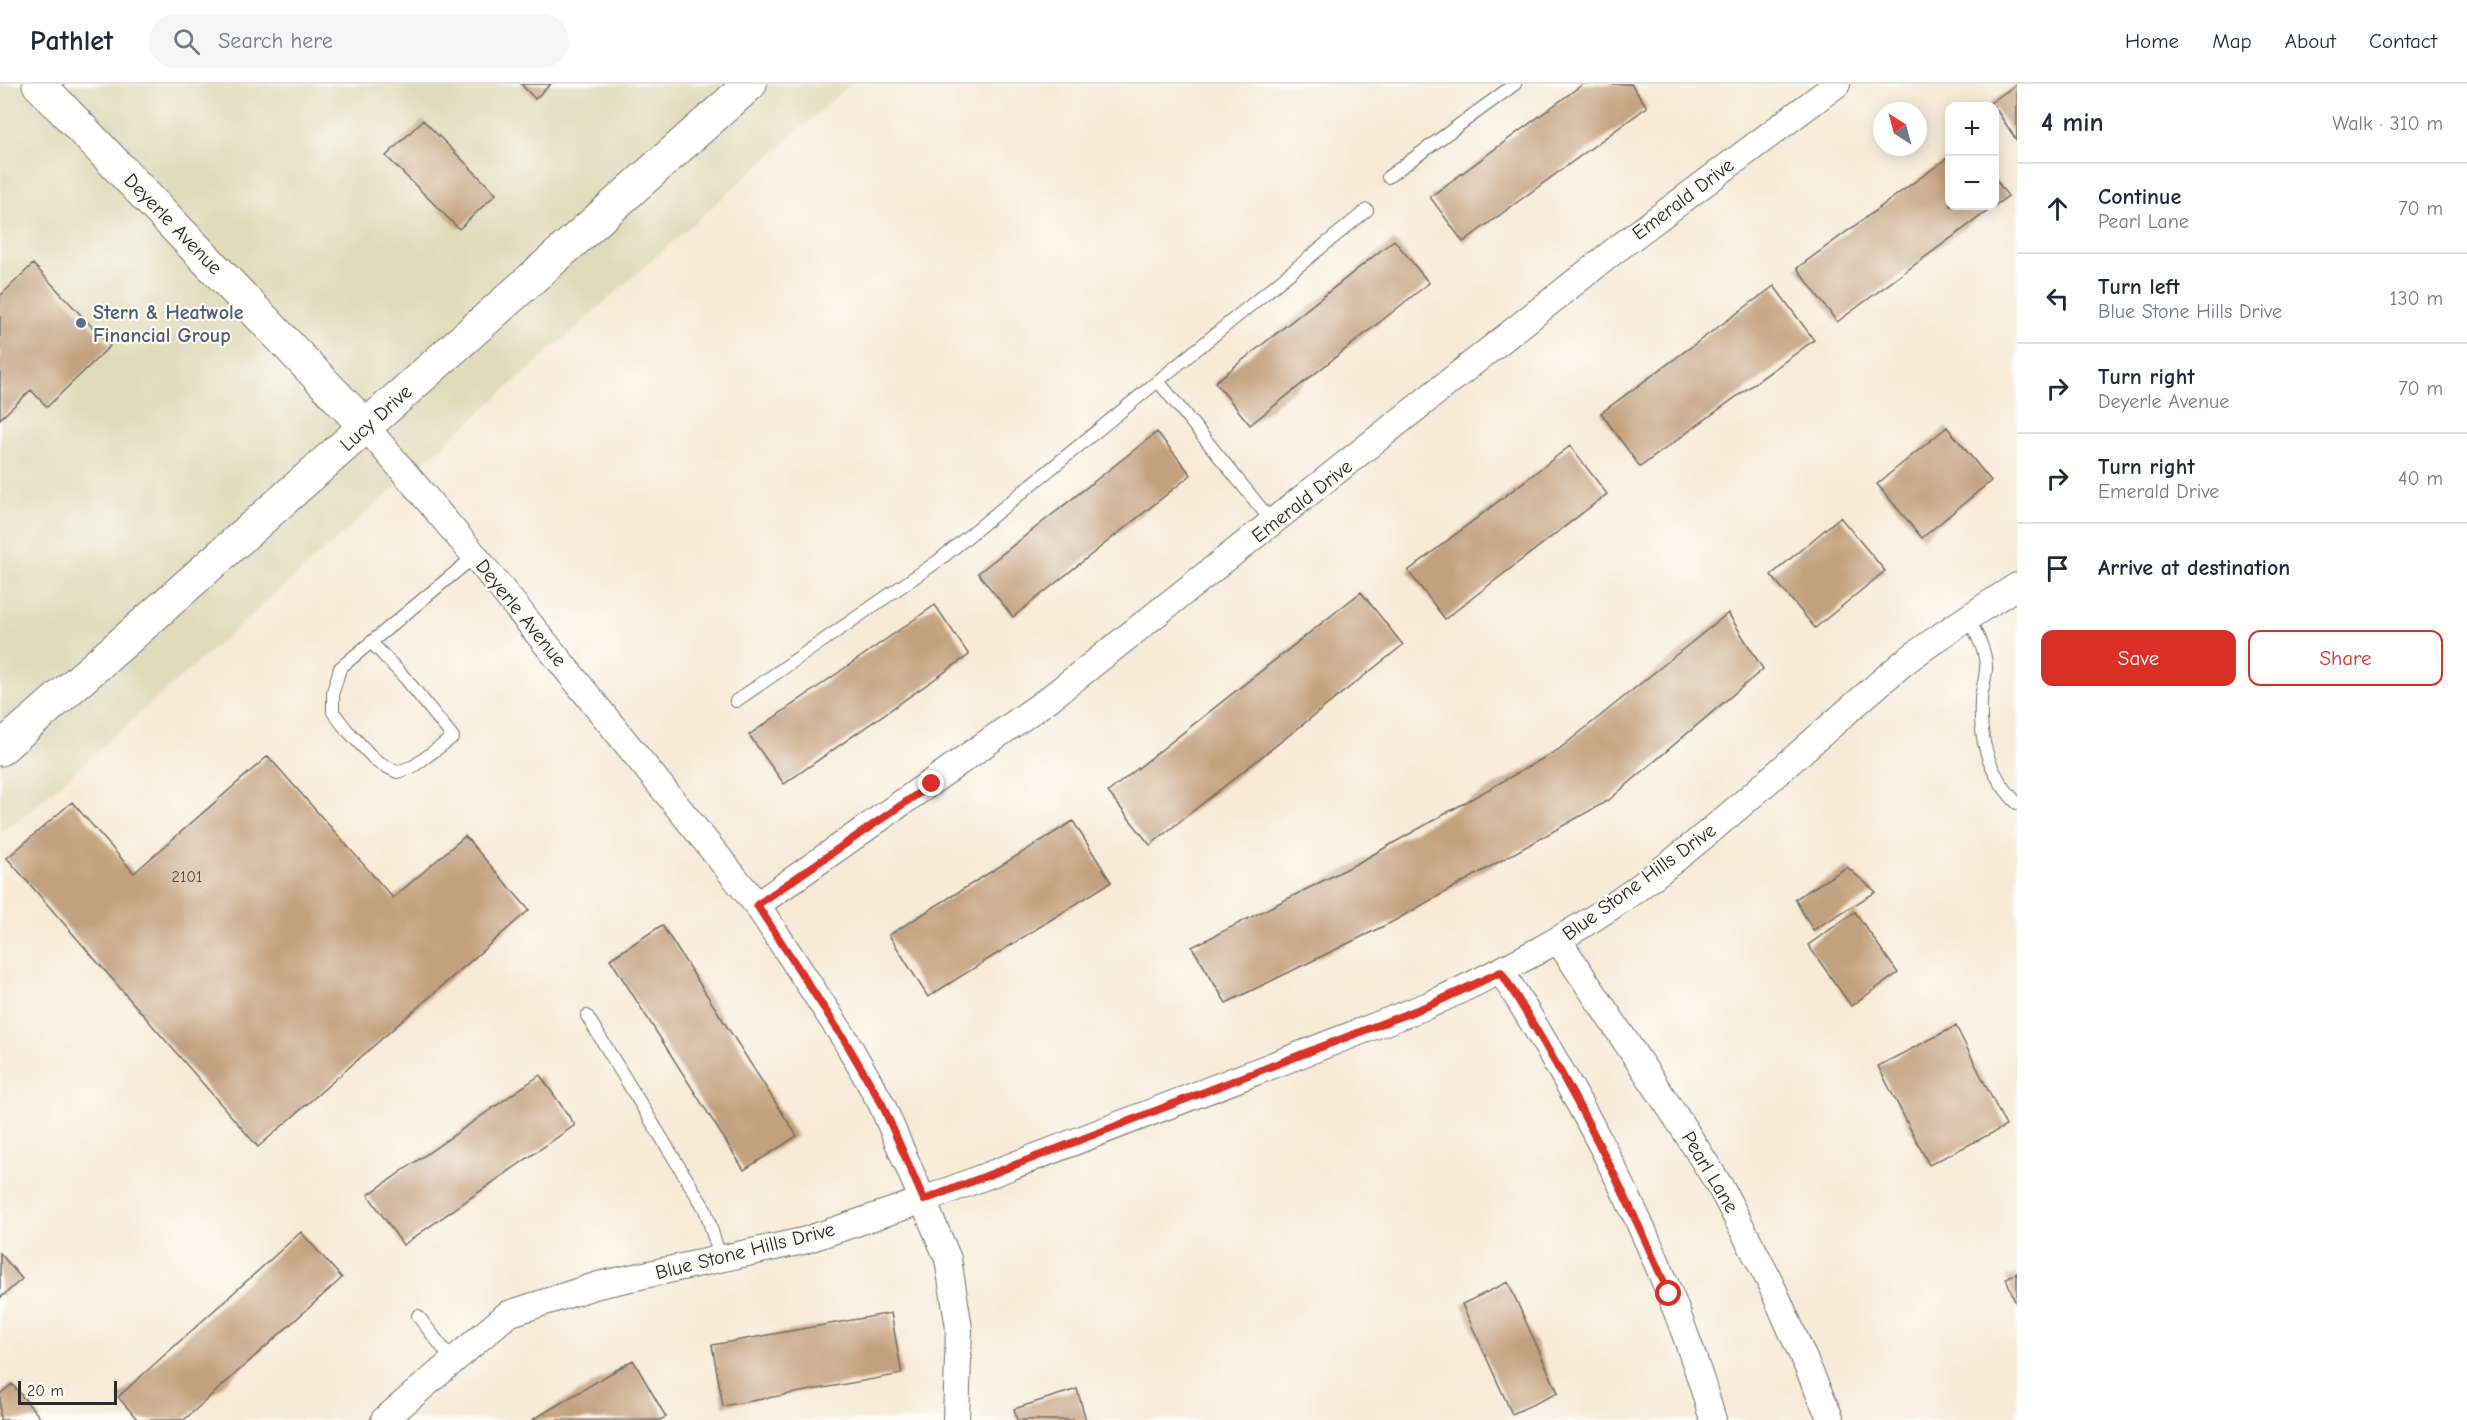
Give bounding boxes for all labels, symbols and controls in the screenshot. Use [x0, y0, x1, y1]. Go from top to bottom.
search box [149, 14, 569, 68]
text: Pathlet [30, 25, 113, 57]
icon: search [170, 25, 203, 58]
text: Search here [218, 28, 333, 54]
text: Home [2125, 29, 2179, 53]
text: Map [2212, 29, 2252, 53]
text: About [2285, 29, 2336, 53]
text: Contact [2369, 29, 2437, 53]
north arrow [1873, 102, 1927, 156]
map controls [1945, 102, 1999, 210]
button: + [1945, 102, 1999, 156]
text: 4 min [2041, 108, 2104, 138]
text: Walk · 310 m [2332, 112, 2443, 135]
street label: Emerald Drive [1628, 153, 1738, 245]
button: − [1945, 156, 1999, 210]
street label: Deyerle Avenue [119, 169, 227, 279]
text: Continue [2098, 184, 2181, 210]
icon: ahead [2041, 192, 2074, 225]
text: 70 m [2398, 197, 2443, 220]
text: Pearl Lane [2098, 210, 2189, 233]
text: Turn left [2098, 274, 2180, 300]
icon: left [2041, 282, 2074, 315]
text: 130 m [2390, 287, 2443, 310]
text: Blue Stone Hills Drive [2098, 300, 2282, 323]
place label: Stern & Heatwole Financial Group [93, 301, 244, 347]
marker: Stern & Heatwole Financial Group [74, 316, 88, 330]
text: Turn right [2098, 364, 2195, 390]
icon: right [2041, 372, 2074, 405]
text: 70 m [2398, 377, 2443, 400]
street label: Lucy Drive [336, 380, 416, 456]
text: Deyerle Avenue [2098, 390, 2229, 413]
text: Turn right [2098, 454, 2195, 480]
street label: Emerald Drive [1247, 455, 1357, 547]
icon: right [2041, 462, 2074, 495]
text: 40 m [2398, 467, 2443, 490]
text: Emerald Drive [2098, 480, 2219, 503]
icon: arrive [2041, 552, 2074, 585]
street label: Deyerle Avenue [471, 555, 571, 671]
text: Arrive at destination [2098, 555, 2290, 581]
button: Save [2041, 630, 2236, 686]
button: Share [2248, 630, 2443, 686]
route end [918, 770, 944, 796]
street label: Blue Stone Hills Drive [1558, 819, 1720, 945]
house number: 2101 [172, 868, 202, 886]
street label: Pearl Lane [1677, 1127, 1743, 1217]
street label: Blue Stone Hills Drive [653, 1218, 837, 1284]
route start [1655, 1280, 1681, 1306]
scale bar [18, 1378, 117, 1406]
text: 20 m [27, 1382, 64, 1400]

